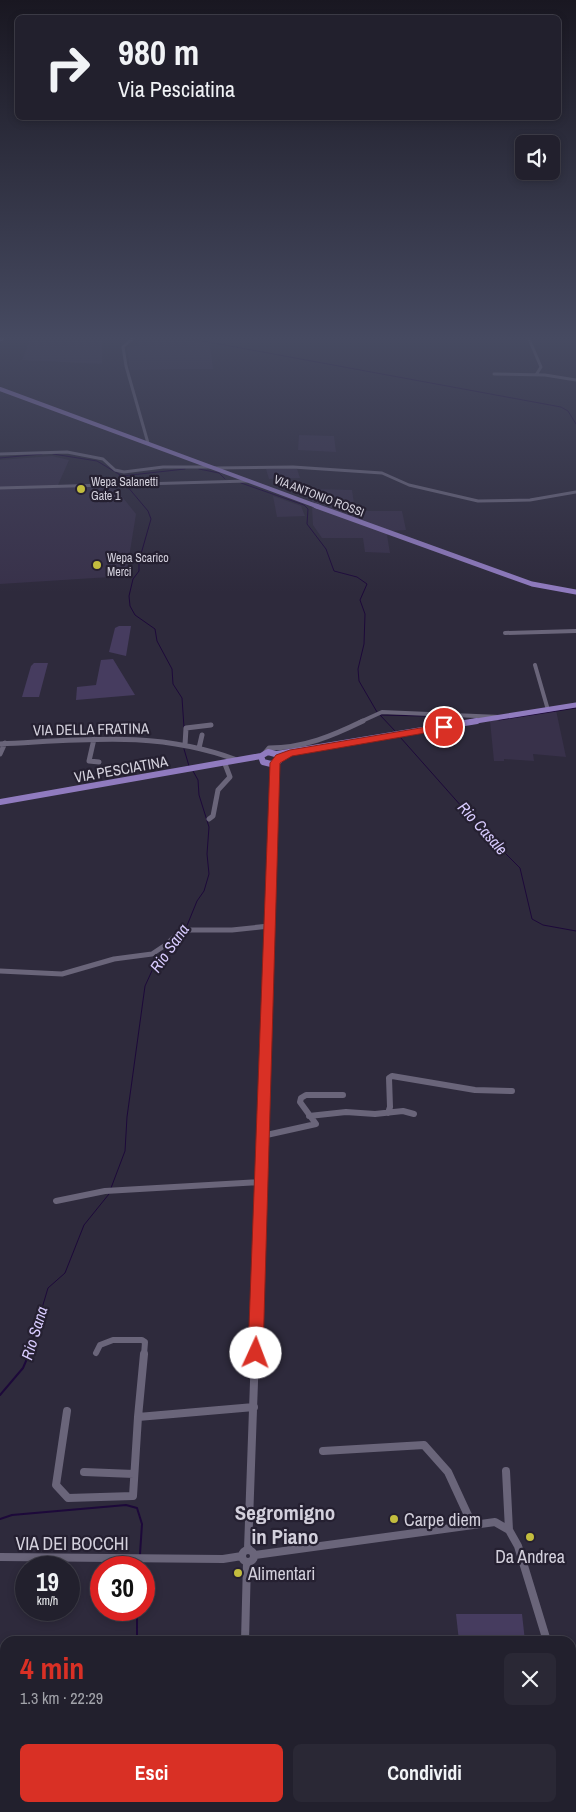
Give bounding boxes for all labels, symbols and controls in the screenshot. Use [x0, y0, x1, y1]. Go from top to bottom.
text: 980 m [118, 29, 199, 76]
icon: right [35, 35, 100, 100]
text: Via Pesciatina [118, 74, 235, 104]
map controls [515, 135, 560, 180]
button: sound [515, 135, 560, 180]
street label: VIA ANTONIO ROSSI [272, 471, 366, 521]
place label: Wepa Salanetti Gate 1 [91, 474, 158, 504]
marker: Wepa Salanetti Gate 1 [75, 483, 87, 495]
place label: Wepa Scarico Merci [107, 550, 169, 580]
marker: Wepa Scarico Merci [91, 559, 103, 571]
pin [423, 706, 465, 748]
icon: arrive [430, 713, 458, 741]
street label: VIA DELLA FRATINA [33, 717, 150, 741]
street label: VIA PESCIATINA [72, 750, 170, 788]
water label: Rio Casale [453, 797, 513, 859]
water label: Rio Sana [144, 919, 194, 977]
water label: Rio Sana [15, 1304, 53, 1362]
position arrow [229, 1326, 281, 1378]
district label: Segromigno in Piano [235, 1498, 335, 1551]
place label: Carpe diem [404, 1507, 481, 1532]
marker: Carpe diem [388, 1513, 400, 1525]
street label: VIA DEI BOCCHI [15, 1531, 129, 1556]
marker: Da Andrea [524, 1531, 536, 1543]
place label: Da Andrea [495, 1544, 565, 1569]
speed limit sign: 30 [90, 1556, 155, 1621]
place label: Alimentari [247, 1561, 315, 1586]
text: 19 [36, 1565, 59, 1599]
marker: Alimentari [232, 1567, 244, 1579]
text: km/h [37, 1593, 58, 1609]
text: 4 min [20, 1648, 84, 1688]
button: close [504, 1653, 556, 1705]
text: 1.3 km · 22:29 [20, 1687, 103, 1709]
button: Esci [20, 1744, 283, 1802]
button: Condividi [293, 1744, 556, 1802]

